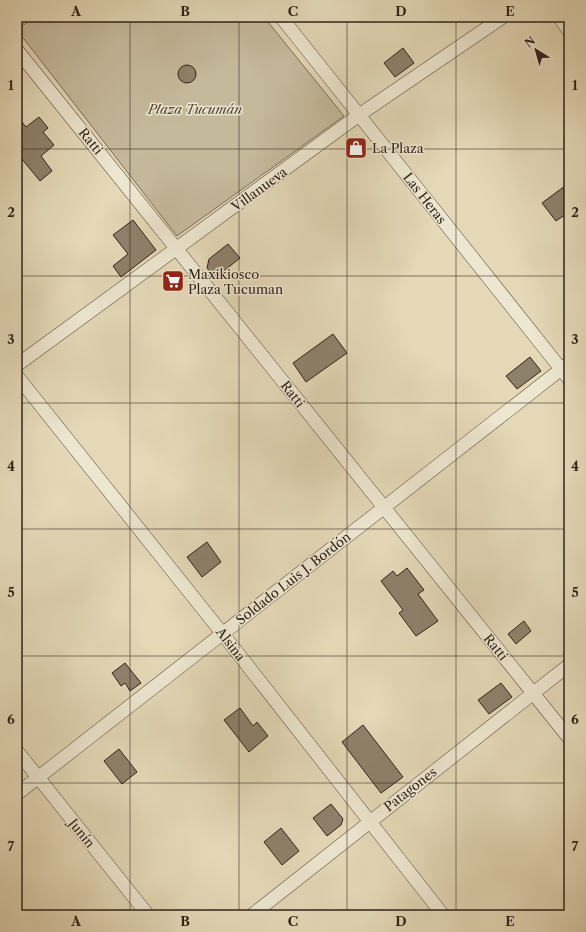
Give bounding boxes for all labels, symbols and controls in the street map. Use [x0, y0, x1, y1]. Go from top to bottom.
text: A [70, 3, 82, 19]
text: B [180, 3, 190, 19]
text: C [288, 3, 298, 19]
text: D [395, 3, 407, 19]
text: E [505, 3, 515, 19]
north arrow [516, 30, 556, 70]
text: N [522, 33, 538, 50]
text: 1 [8, 77, 14, 93]
text: 1 [572, 77, 578, 93]
park label: Plaza Tucumán [147, 101, 242, 117]
street label: Ratti [75, 124, 107, 158]
shop icon: La Plaza [343, 135, 369, 161]
place label: La Plaza [372, 140, 424, 156]
street label: Villanueva [227, 163, 290, 215]
street label: Las Heras [400, 169, 450, 227]
text: 2 [7, 204, 15, 220]
text: 2 [571, 204, 579, 220]
place label: Maxikiosco Plaza Tucuman [188, 266, 283, 297]
supermarket icon: Maxikiosco Plaza Tucuman [160, 268, 186, 294]
text: 3 [7, 331, 15, 347]
text: 3 [571, 331, 579, 347]
street label: Ratti [278, 377, 308, 411]
text: 4 [7, 458, 15, 474]
text: 4 [571, 458, 579, 474]
street label: Soldado Luis J. Bordón [232, 528, 354, 628]
text: 5 [7, 584, 15, 600]
text: 5 [571, 584, 579, 600]
street label: Alsina [212, 623, 249, 664]
street label: Ratti [480, 630, 512, 664]
text: 6 [7, 711, 15, 727]
text: 6 [571, 711, 579, 727]
street label: Patagones [380, 763, 440, 815]
street label: Junín [64, 814, 99, 851]
text: 7 [8, 838, 15, 854]
text: 7 [572, 838, 579, 854]
text: A [70, 913, 82, 929]
text: B [180, 913, 190, 929]
text: C [288, 913, 298, 929]
text: D [395, 913, 407, 929]
text: E [505, 913, 515, 929]

